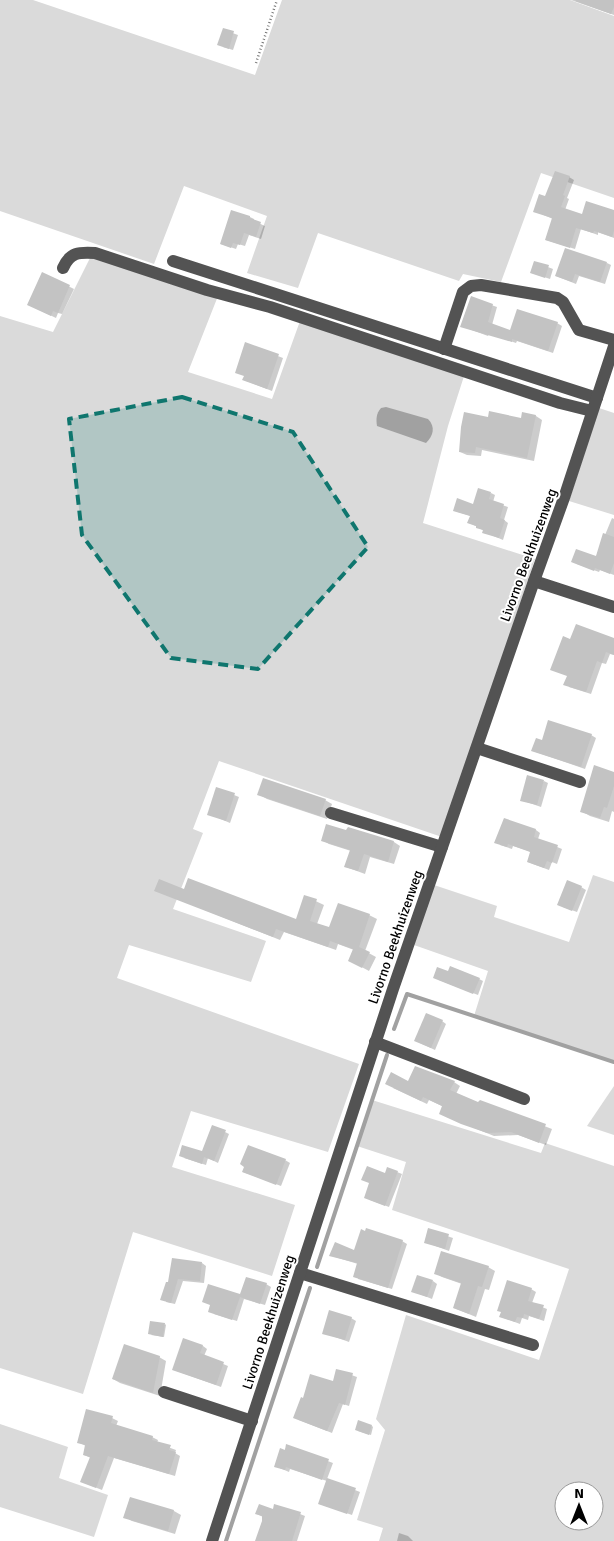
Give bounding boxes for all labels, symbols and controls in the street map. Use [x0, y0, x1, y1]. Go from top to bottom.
street label: Livorno Beekhuizenweg [496, 486, 561, 624]
street label: Livorno Beekhuizenweg [365, 868, 426, 1006]
street label: Livorno Beekhuizenweg [239, 1253, 298, 1392]
north arrow [554, 1481, 604, 1531]
text: N [574, 1485, 584, 1502]

